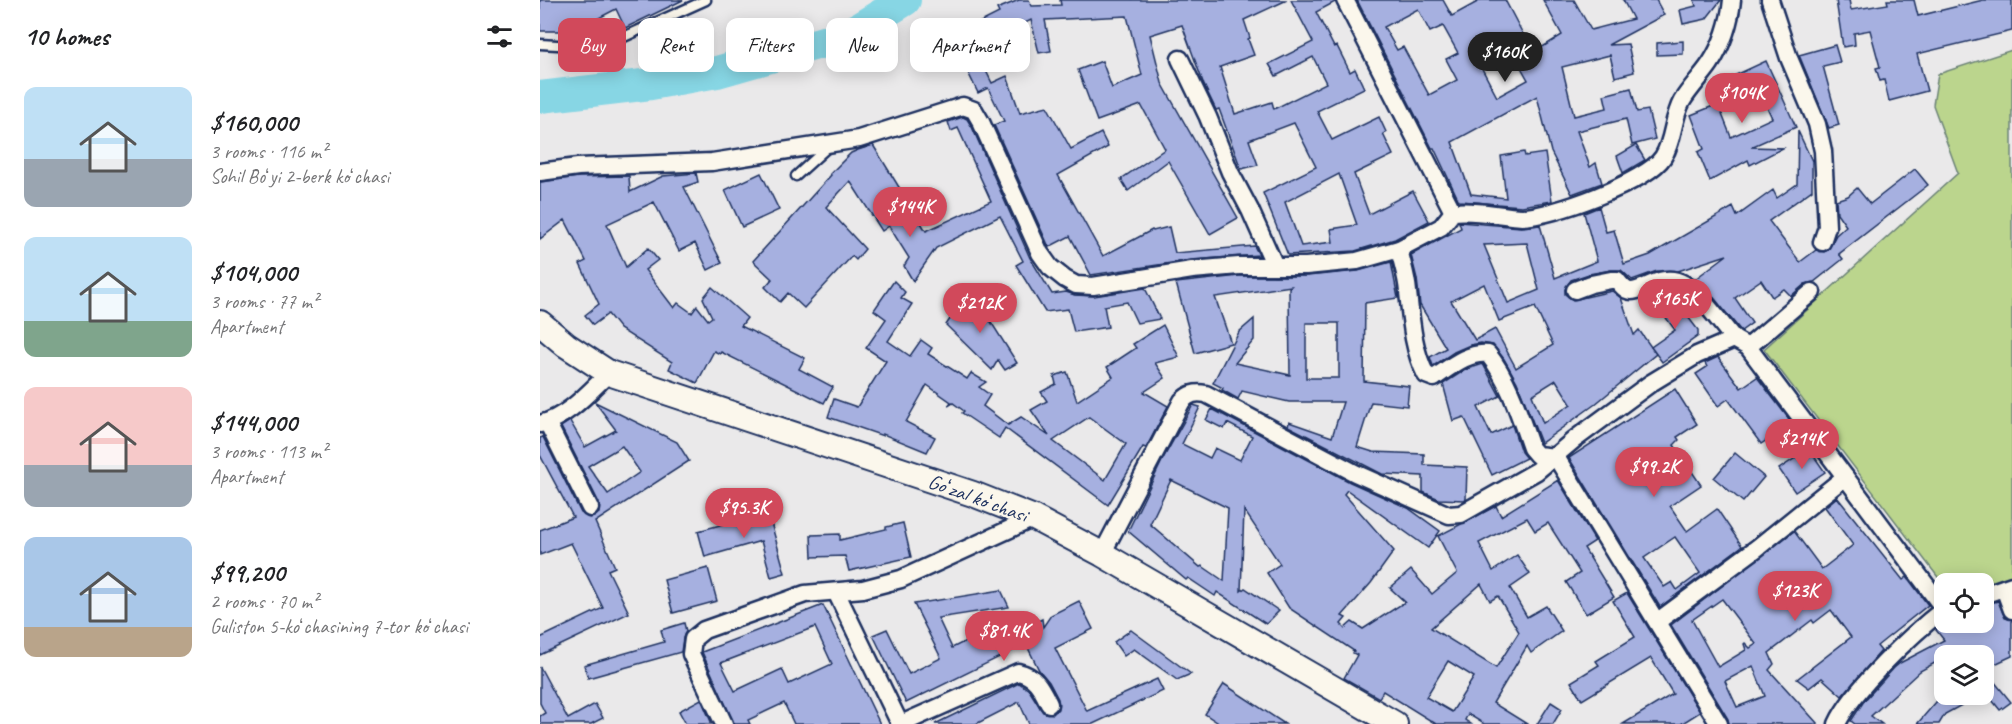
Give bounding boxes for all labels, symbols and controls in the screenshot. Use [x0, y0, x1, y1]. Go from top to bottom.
chip: Buy [558, 18, 626, 72]
chip: Rent [638, 18, 714, 72]
chip: Filters [726, 18, 814, 72]
chip: New [826, 18, 898, 72]
chip: Apartment [910, 18, 1030, 72]
text: 10 homes [24, 20, 109, 53]
icon: filters [483, 20, 516, 53]
pin: $160K [1463, 32, 1547, 83]
text: $160K [1482, 39, 1528, 64]
pin: $104K [1700, 73, 1784, 124]
text: $104K [1719, 80, 1765, 105]
text: $160,000 [210, 106, 298, 139]
icon: home [72, 111, 144, 183]
text: 3 rooms · 116 m² [210, 139, 327, 164]
text: Sohil Boʻyi 2-berk koʻchasi [210, 164, 389, 189]
pin: $144K [868, 187, 952, 238]
text: $144K [887, 194, 933, 219]
text: $104,000 [210, 256, 297, 289]
icon: home [72, 261, 144, 333]
pin: $165K [1633, 279, 1717, 330]
pin: $212K [938, 283, 1022, 334]
text: $165K [1652, 286, 1698, 311]
text: 3 rooms · 77 m² [210, 289, 318, 314]
text: $212K [957, 290, 1003, 315]
text: Apartment [210, 314, 283, 339]
text: $144,000 [210, 406, 297, 439]
icon: home [72, 411, 144, 483]
pin: $214K [1760, 419, 1844, 470]
text: $214K [1779, 426, 1825, 451]
text: 3 rooms · 113 m² [210, 439, 327, 464]
pin: $99.2K [1605, 447, 1703, 498]
text: $99.2K [1629, 454, 1679, 479]
text: Apartment [210, 464, 283, 489]
street label: Goʻzal koʻchasi [925, 468, 1034, 529]
pin: $95.3K [695, 488, 793, 539]
text: $95.3K [719, 495, 769, 520]
text: $99,200 [210, 556, 285, 589]
icon: home [72, 561, 144, 633]
pin: $123K [1753, 571, 1837, 622]
map controls [1934, 573, 1994, 705]
button: locate [1934, 573, 1994, 633]
text: $123K [1772, 578, 1818, 603]
text: 2 rooms · 70 m² [210, 589, 318, 614]
pin: $81.4K [955, 611, 1053, 662]
text: Guliston 5-koʻchasining 7-tor koʻchasi [210, 614, 468, 639]
text: $81.4K [979, 618, 1029, 643]
button: layers [1934, 645, 1994, 705]

